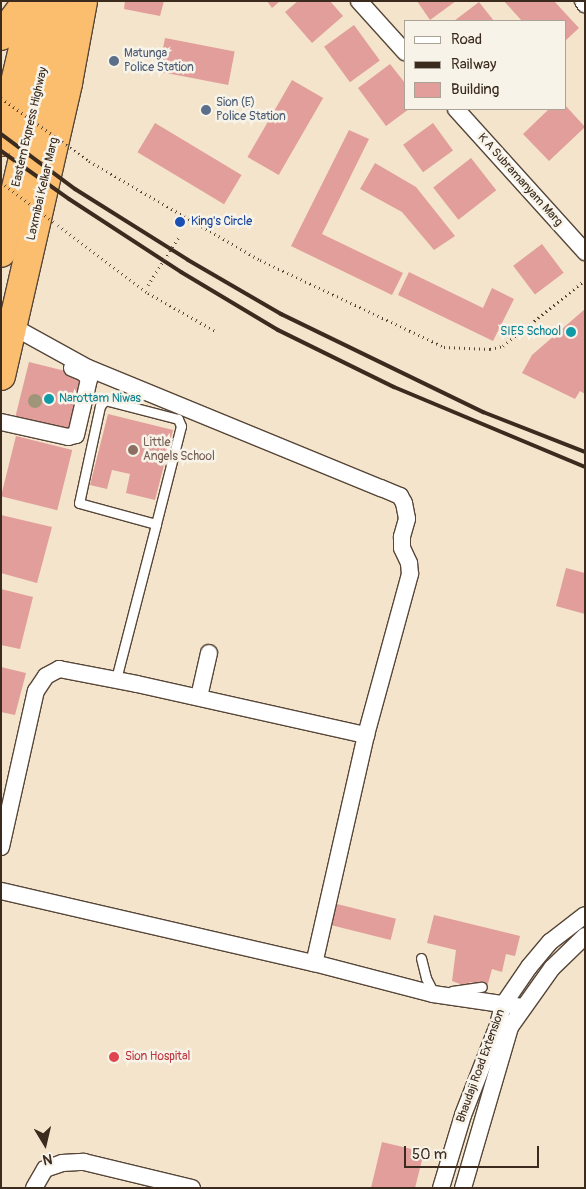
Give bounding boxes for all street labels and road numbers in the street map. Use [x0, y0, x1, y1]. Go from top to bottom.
street label: Eastern Express Highway [9, 66, 51, 188]
street label: K A Subramanyam Marg [475, 131, 565, 229]
street label: Laxmibai Kelkar Marg [24, 136, 62, 242]
street label: Bhaudaji Road Extension [454, 1007, 508, 1125]

